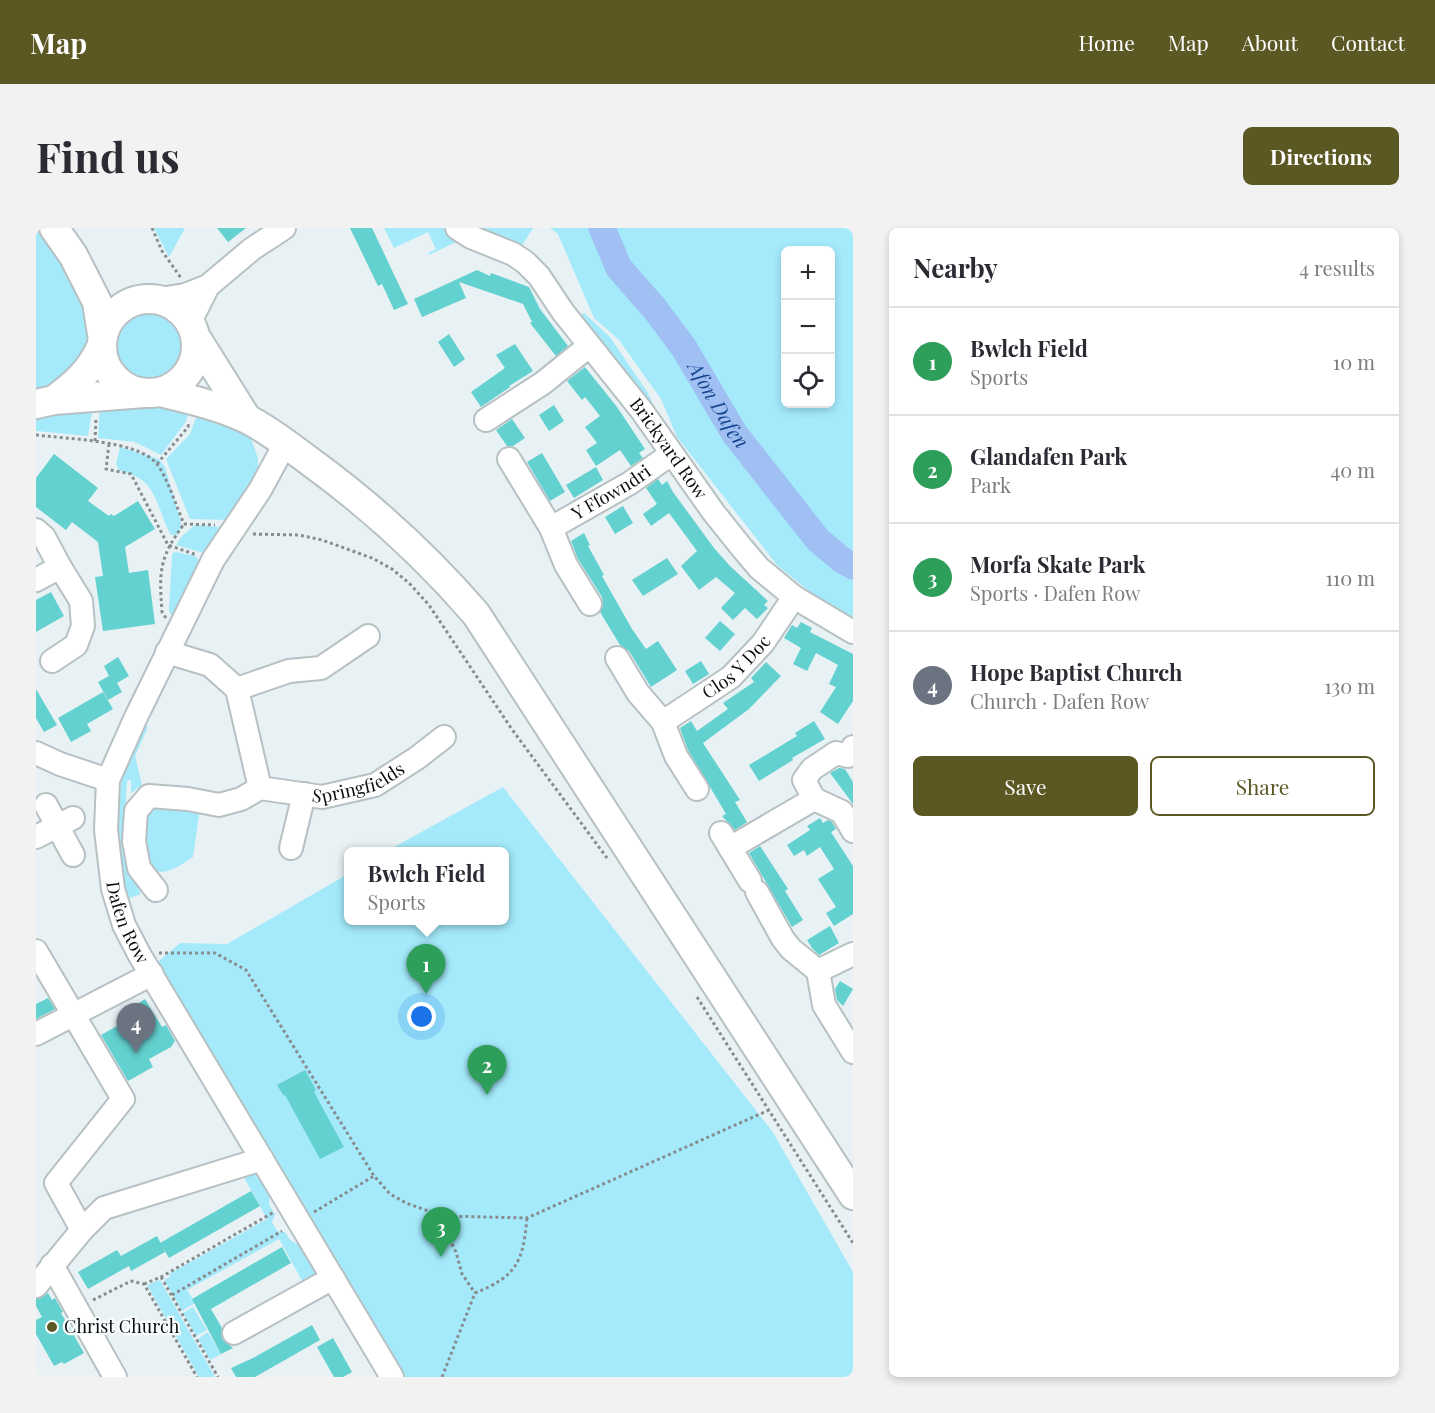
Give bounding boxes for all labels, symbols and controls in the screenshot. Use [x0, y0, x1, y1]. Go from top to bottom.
text: Map [30, 24, 87, 61]
text: Home [1079, 28, 1135, 56]
text: Map [1168, 28, 1209, 56]
text: About [1242, 28, 1298, 56]
text: Contact [1331, 28, 1405, 56]
button: Directions [1243, 127, 1399, 185]
text: Find us [36, 128, 180, 184]
map controls [781, 246, 835, 408]
button: + [781, 246, 835, 300]
text: Nearby [913, 250, 998, 285]
text: 4 results [1299, 254, 1375, 281]
button: − [781, 300, 835, 354]
text: Bwlch Field [970, 333, 1088, 363]
text: 1 [929, 348, 936, 375]
text: 10 m [1333, 348, 1375, 375]
water label: Afon Dafen [682, 354, 756, 453]
button: locate [781, 354, 835, 408]
text: Sports [970, 363, 1028, 390]
street label: Brickyard Row [625, 392, 713, 504]
text: Glandafen Park [970, 441, 1127, 471]
text: 2 [927, 456, 938, 483]
text: 40 m [1330, 456, 1375, 483]
street label: Y Ffowndri [566, 459, 655, 525]
text: Park [970, 471, 1011, 498]
text: Morfa Skate Park [970, 549, 1145, 579]
text: 3 [928, 564, 937, 591]
text: 110 m [1325, 564, 1375, 591]
text: Sports · Dafen Row [970, 579, 1140, 606]
street label: Clos Y Doc [697, 630, 776, 704]
text: Hope Baptist Church [970, 657, 1182, 687]
text: 4 [927, 672, 938, 699]
text: 130 m [1324, 672, 1375, 699]
text: Church · Dafen Row [970, 687, 1149, 714]
street label: Springfields [311, 756, 409, 808]
button: Save [913, 756, 1138, 816]
button: Share [1150, 756, 1375, 816]
popup [344, 847, 509, 925]
text: Bwlch Field [368, 858, 486, 888]
street label: Dafen Row [101, 880, 155, 968]
text: Sports [368, 888, 426, 915]
pin: 1 [406, 944, 446, 994]
your location [407, 1002, 436, 1031]
pin: 4 [116, 1004, 156, 1053]
pin: 2 [468, 1046, 506, 1095]
pin: 3 [422, 1208, 460, 1257]
place label: Christ Church [64, 1314, 180, 1338]
marker: Christ Church [45, 1320, 59, 1334]

